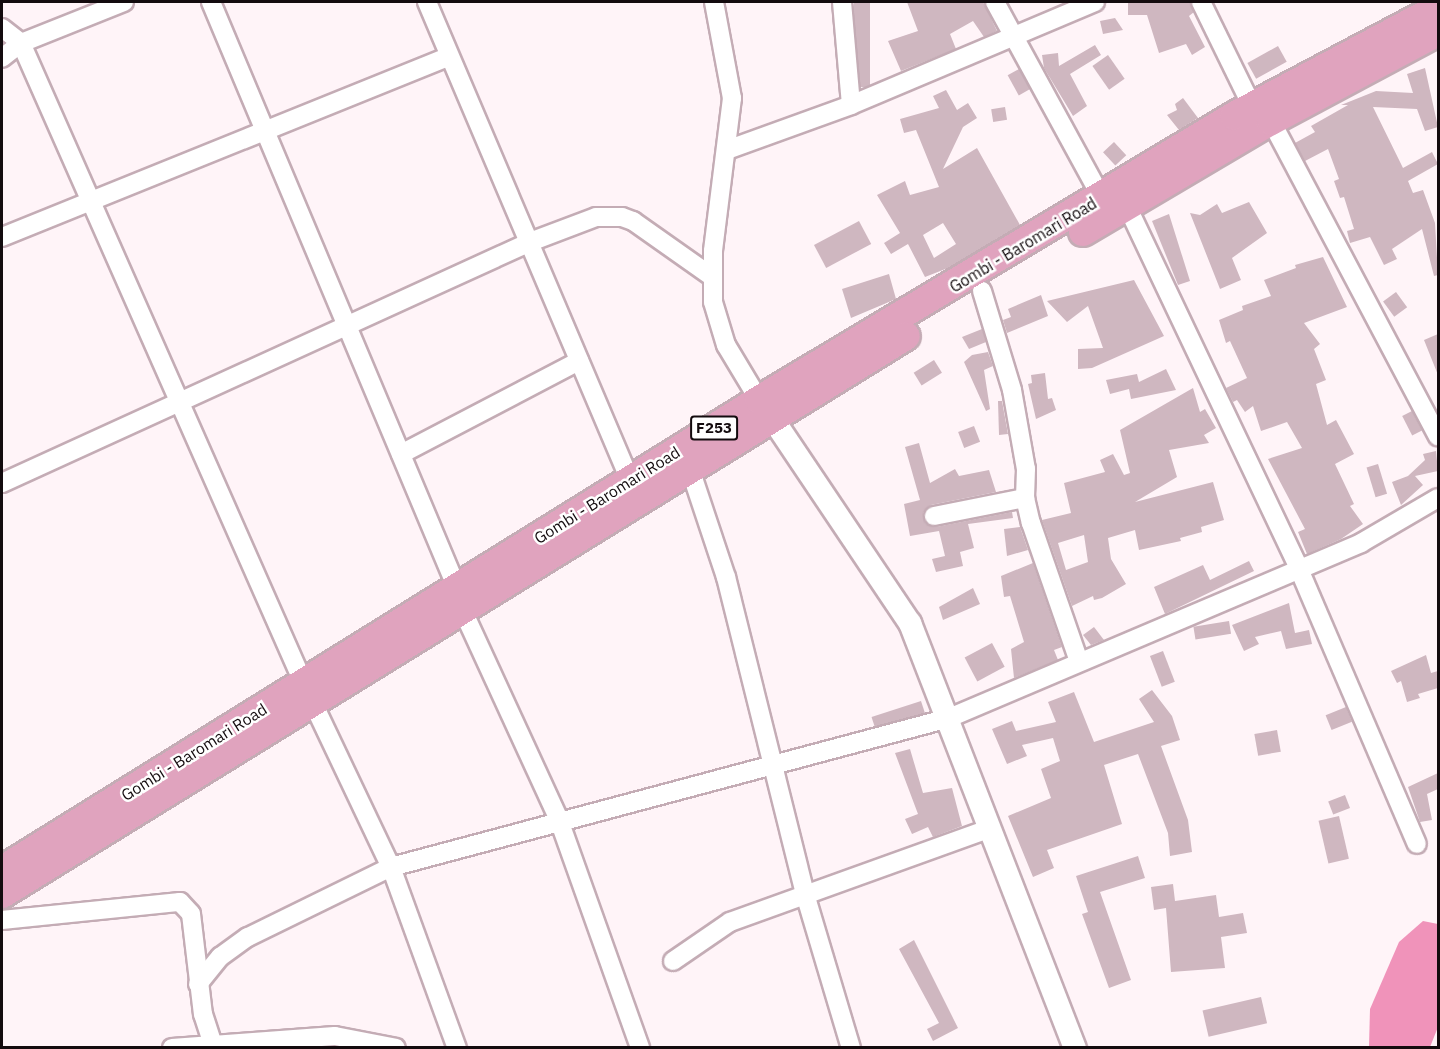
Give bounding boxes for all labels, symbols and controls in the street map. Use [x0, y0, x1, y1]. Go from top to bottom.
street label: Gombi - Baromari Road [946, 194, 1100, 296]
road number: F253 [690, 416, 738, 440]
street label: Gombi - Baromari Road [531, 442, 683, 548]
street label: Gombi - Baromari Road [118, 699, 270, 805]

